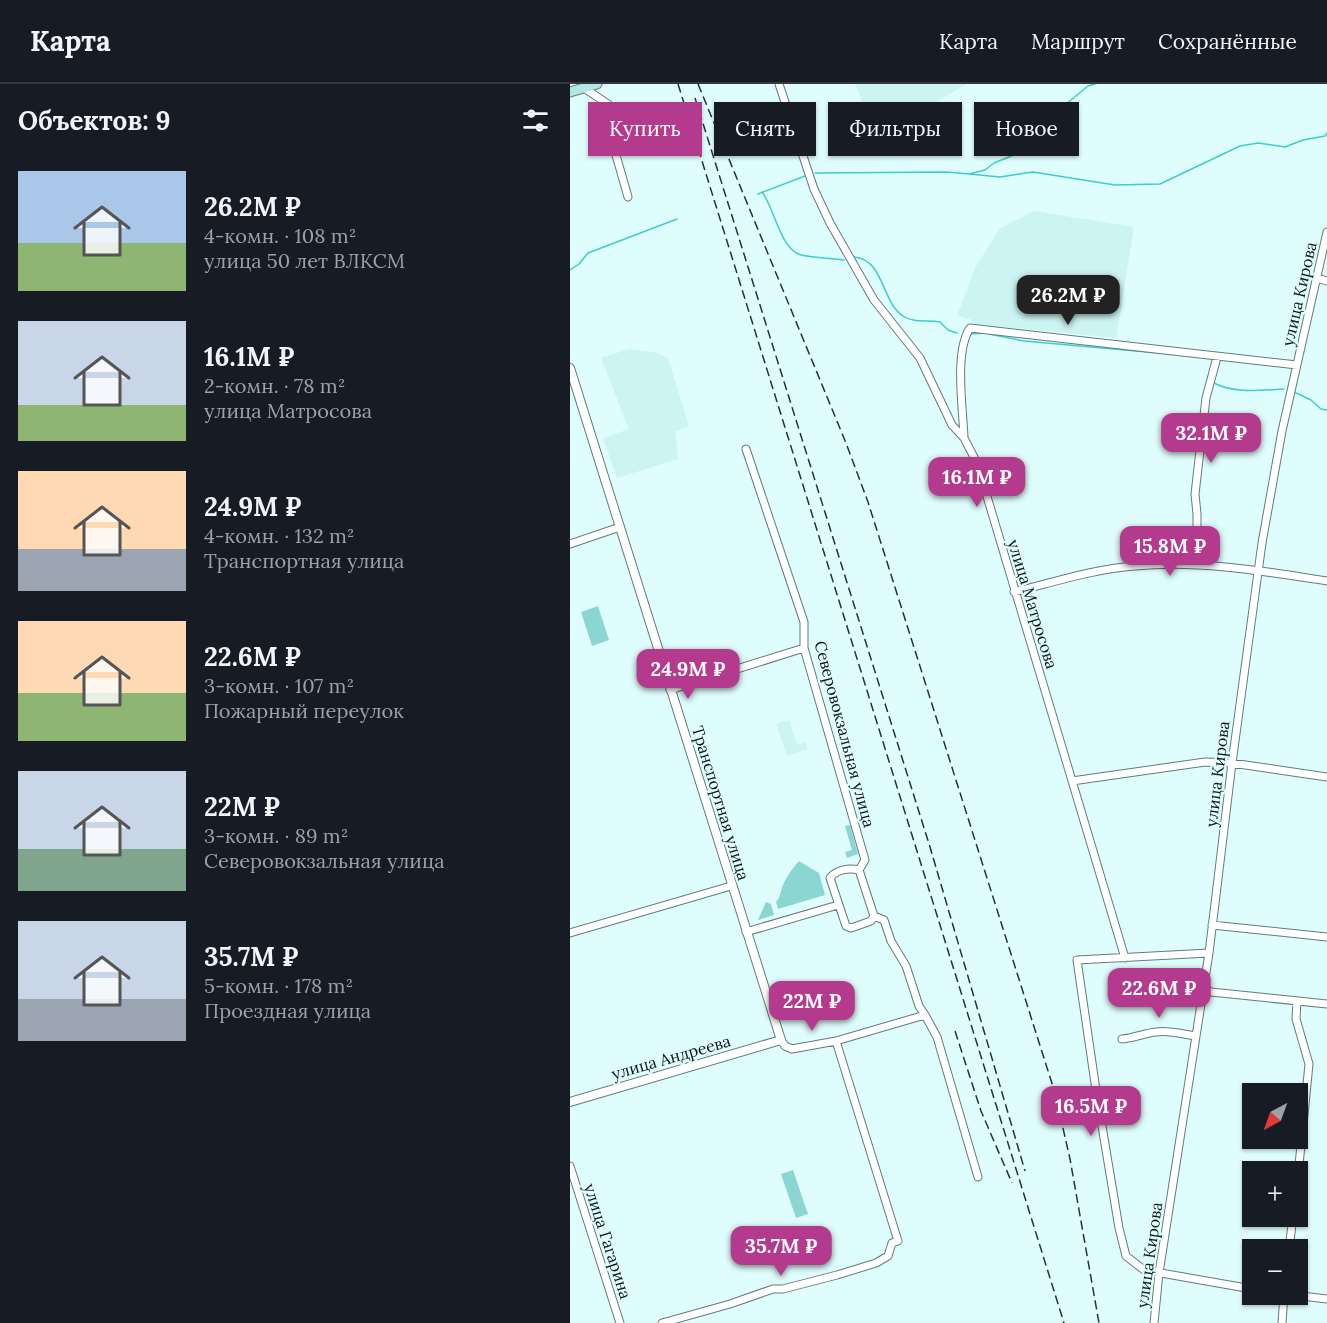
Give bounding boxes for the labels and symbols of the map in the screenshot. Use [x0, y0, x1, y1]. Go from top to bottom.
street label: улица Кирова [1277, 240, 1321, 348]
pin: 26.2M ₽ [1013, 275, 1123, 326]
pin: 32.1M ₽ [1156, 413, 1266, 464]
pin: 16.1M ₽ [922, 457, 1032, 508]
pin: 15.8M ₽ [1115, 526, 1225, 577]
street label: улица Матросова [1004, 537, 1062, 671]
street label: Северовокзальная улица [810, 638, 880, 830]
pin: 24.9M ₽ [633, 649, 743, 700]
street label: улица Кирова [1201, 720, 1233, 828]
street label: Транспортная улица [688, 723, 754, 883]
pin: 22.6M ₽ [1104, 968, 1214, 1019]
pin: 22M ₽ [770, 981, 854, 1032]
street label: улица Андреева [609, 1030, 733, 1084]
north arrow [1242, 1083, 1308, 1149]
pin: 16.5M ₽ [1036, 1086, 1146, 1137]
street label: улица Гагарина [580, 1181, 636, 1301]
street label: улица Кирова [1132, 1201, 1166, 1309]
pin: 35.7M ₽ [726, 1226, 836, 1277]

